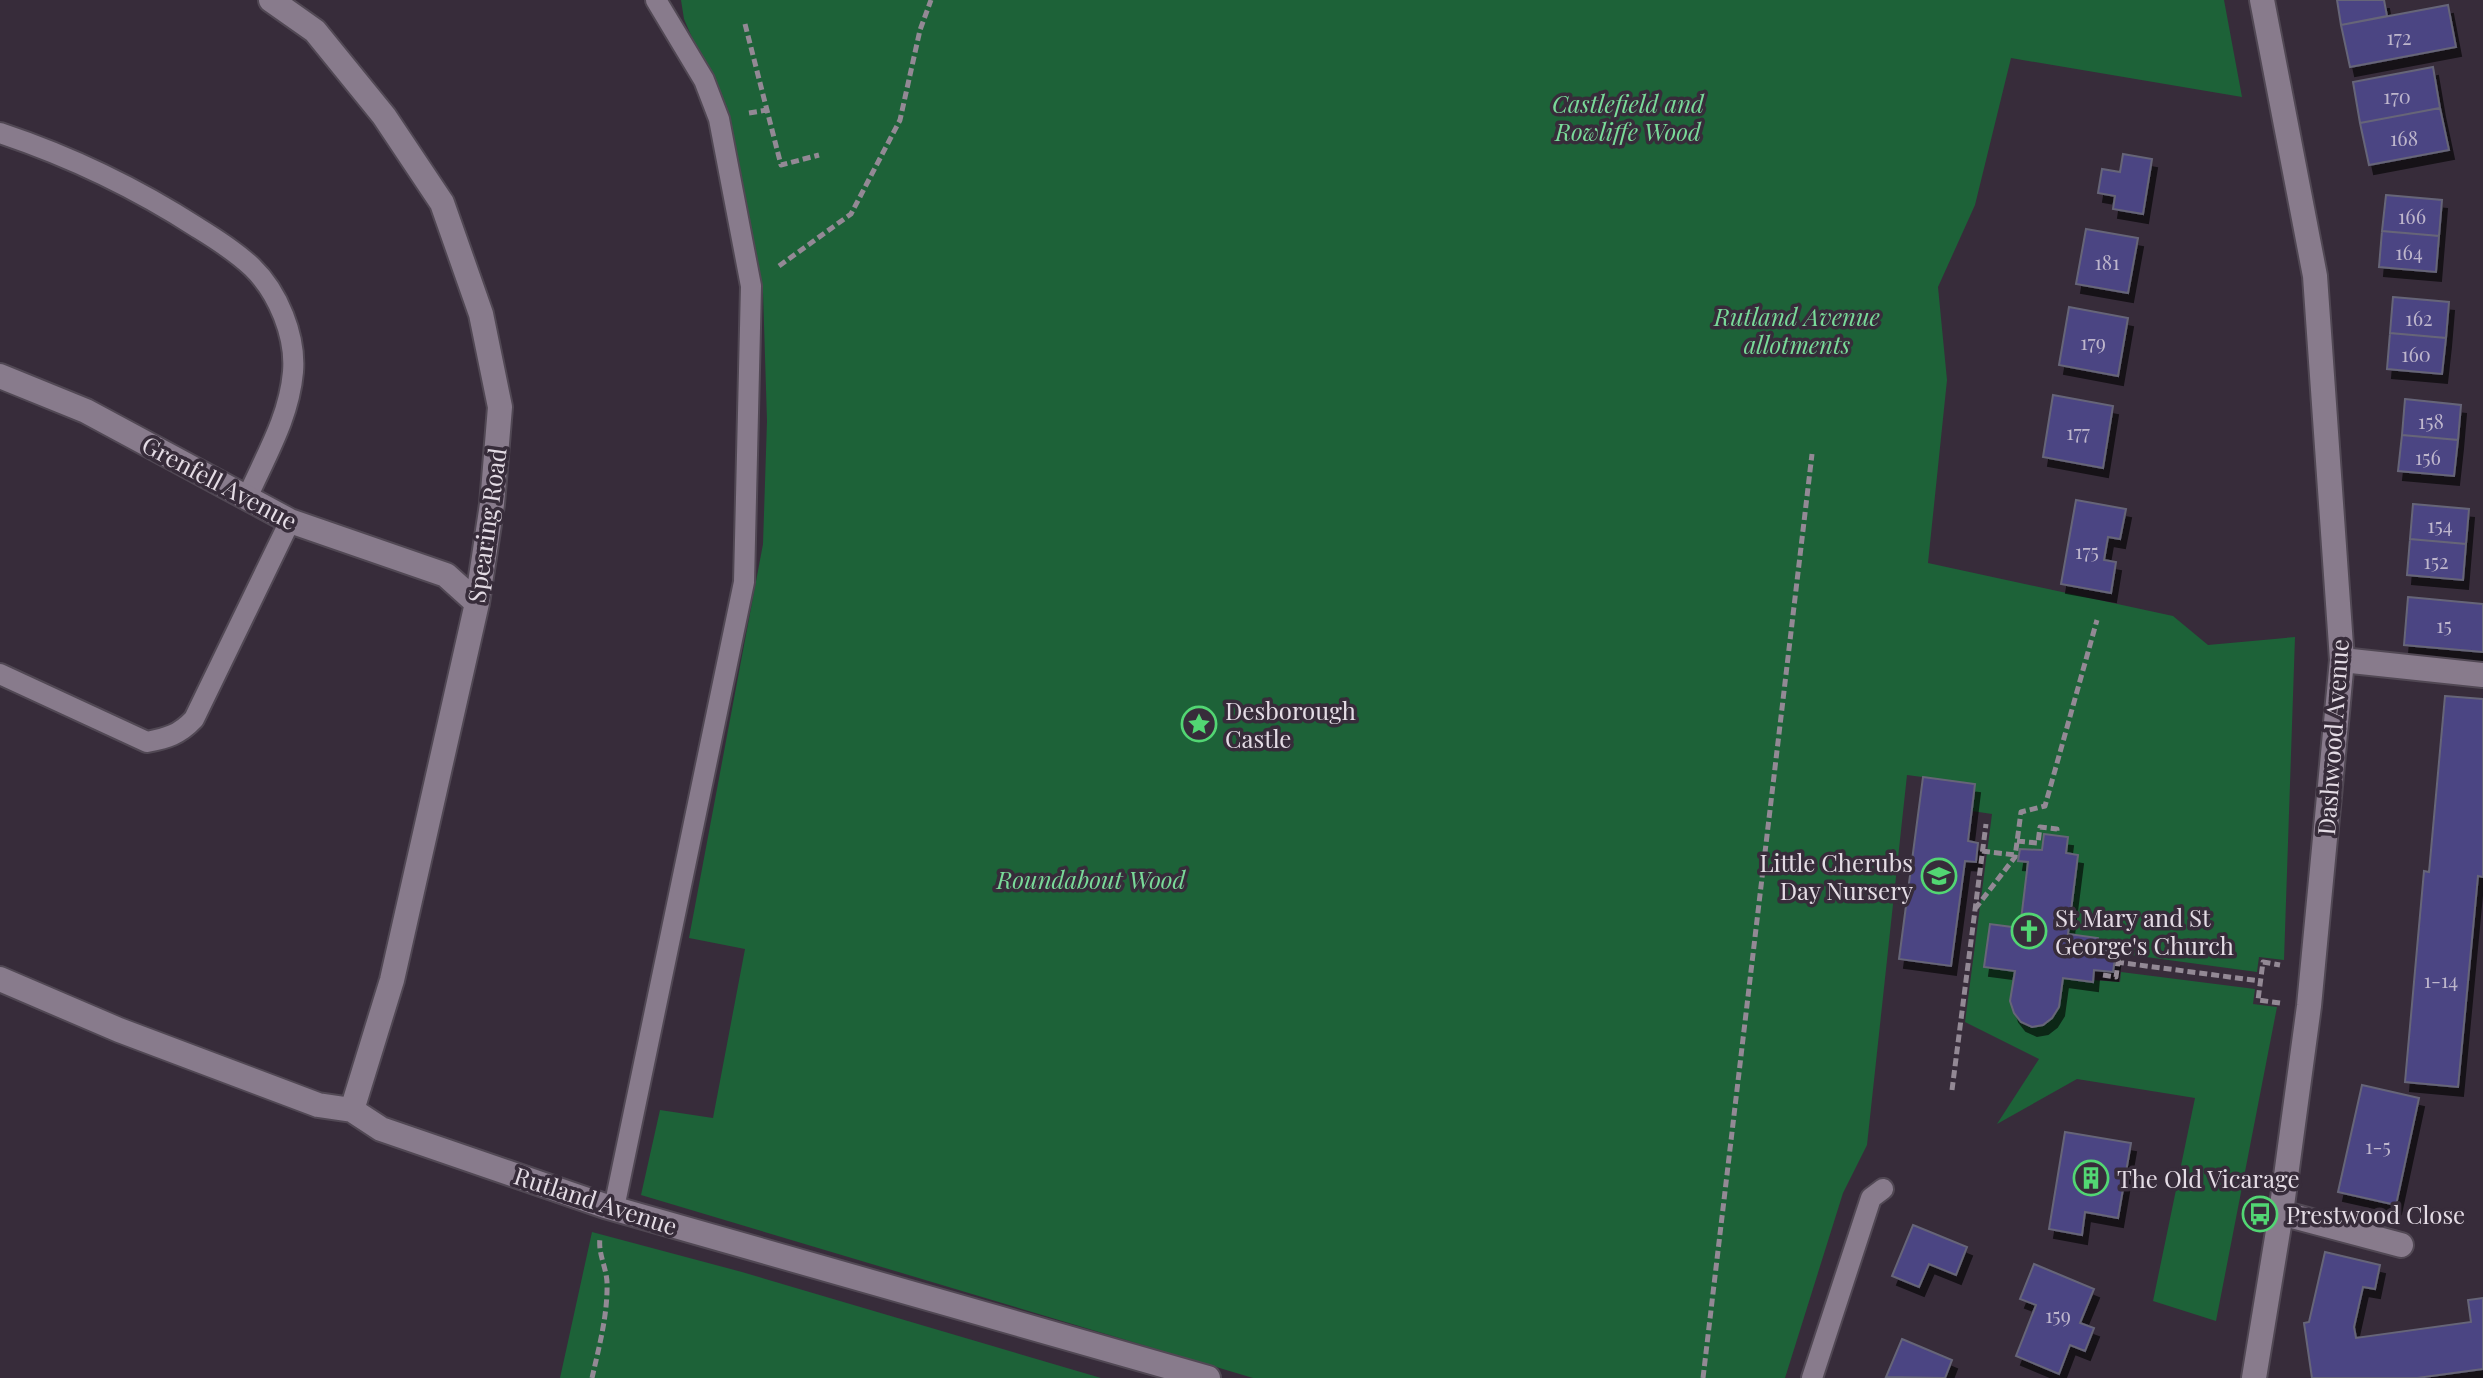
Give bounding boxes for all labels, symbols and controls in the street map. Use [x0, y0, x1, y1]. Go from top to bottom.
house number: 172 [2386, 23, 2412, 50]
house number: 170 [2383, 82, 2411, 109]
park label: Castlefield and Rowliffe Wood [1552, 87, 1705, 147]
house number: 168 [2390, 124, 2418, 151]
house number: 166 [2398, 202, 2426, 229]
house number: 164 [2395, 238, 2423, 265]
house number: 181 [2094, 248, 2120, 275]
park label: Rutland Avenue allotments [1713, 300, 1880, 360]
house number: 162 [2405, 304, 2433, 331]
house number: 179 [2080, 328, 2106, 355]
house number: 160 [2401, 340, 2431, 367]
house number: 158 [2418, 407, 2444, 434]
house number: 177 [2066, 418, 2090, 445]
street label: Grenfell Avenue [137, 428, 303, 536]
house number: 156 [2415, 443, 2441, 470]
street label: Spearing Road [459, 445, 513, 604]
house number: 154 [2427, 511, 2453, 538]
house number: 175 [2075, 537, 2099, 564]
house number: 152 [2423, 547, 2449, 574]
house number: 15 [2436, 611, 2452, 638]
street label: Dashwood Avenue [2309, 638, 2355, 836]
place label: Desborough Castle [1225, 694, 1356, 754]
place icon: Desborough Castle [1180, 705, 1218, 743]
place label: Little Cherubs Day Nursery [1759, 846, 1913, 906]
school or university icon: Little Cherubs Day Nursery [1920, 857, 1958, 895]
park label: Roundabout Wood [995, 863, 1187, 895]
place label: St Mary and St George's Church [2055, 901, 2234, 961]
church icon: St Mary and St George's Church [2010, 912, 2048, 950]
house number: 1-14 [2424, 966, 2458, 993]
house number: 1-5 [2365, 1132, 2391, 1159]
street label: Rutland Avenue [510, 1159, 682, 1241]
building icon: The Old Vicarage [2072, 1159, 2110, 1197]
place label: The Old Vicarage [2117, 1162, 2300, 1194]
bus stop icon: Prestwood Close [2241, 1195, 2279, 1233]
place label: Prestwood Close [2286, 1198, 2465, 1230]
house number: 159 [2045, 1301, 2071, 1328]

